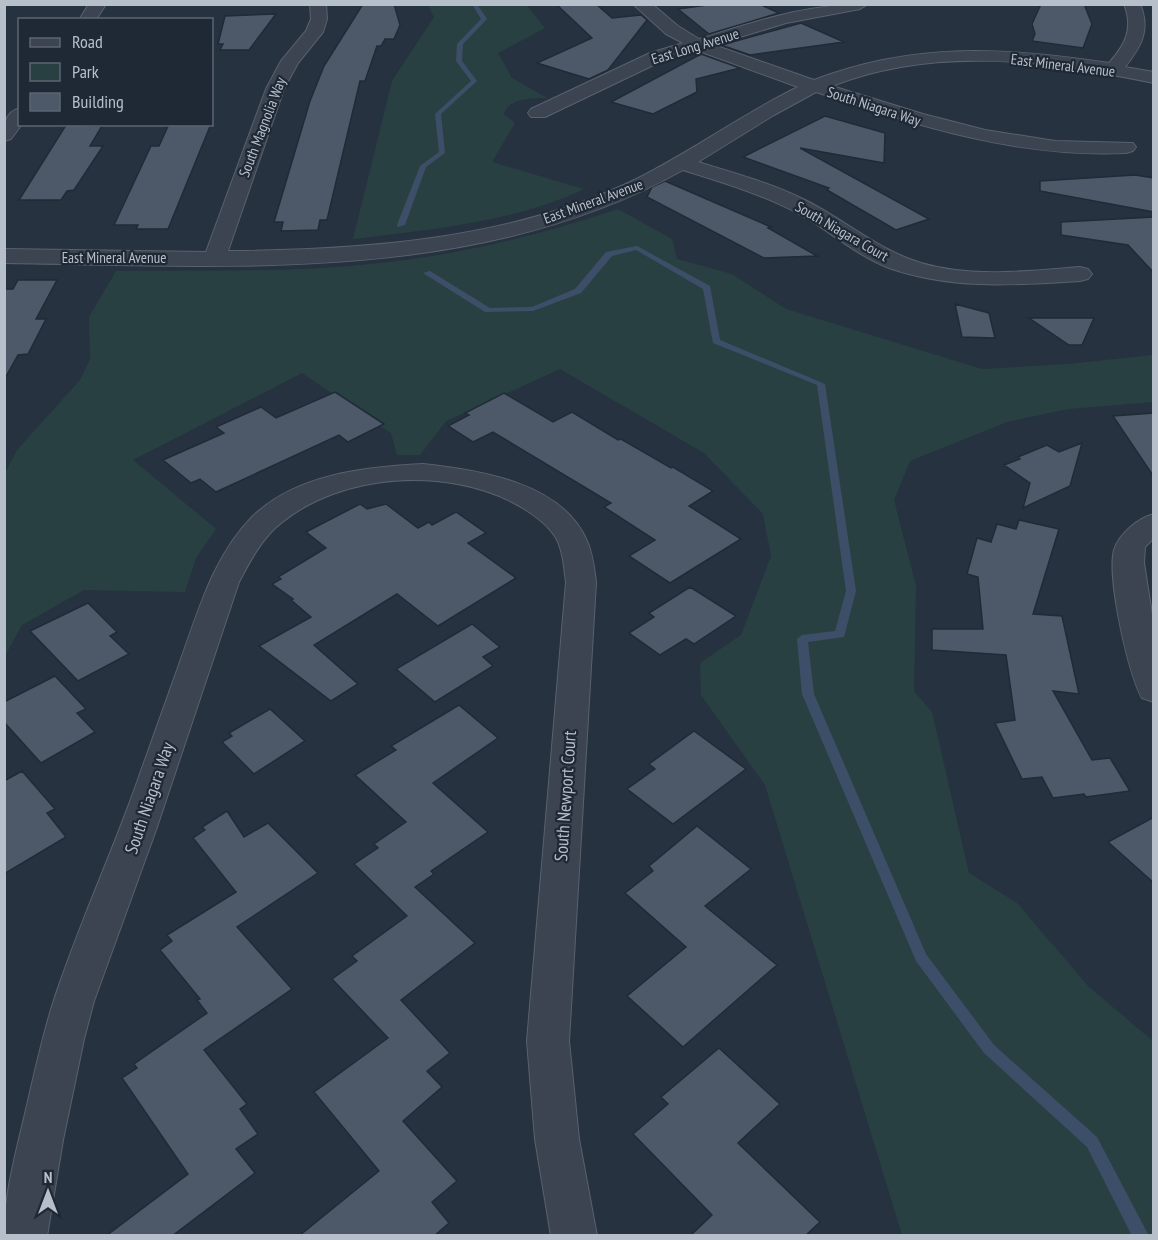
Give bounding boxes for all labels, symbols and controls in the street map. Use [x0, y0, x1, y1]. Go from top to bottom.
legend [18, 18, 213, 126]
street label: East Long Avenue [649, 24, 741, 68]
text: Road [72, 30, 103, 53]
street label: East Mineral Avenue [1010, 49, 1116, 81]
text: Park [72, 60, 99, 83]
street label: South Magnolia Way [234, 74, 290, 180]
street label: South Niagara Way [825, 82, 924, 130]
text: Building [72, 90, 124, 113]
street label: East Mineral Avenue [541, 174, 645, 228]
street label: South Niagara Court [792, 197, 892, 265]
street label: East Mineral Avenue [62, 248, 166, 267]
street label: South Newport Court [549, 730, 581, 862]
street label: South Niagara Way [119, 739, 179, 857]
north arrow [18, 1162, 78, 1222]
text: N [44, 1167, 52, 1187]

